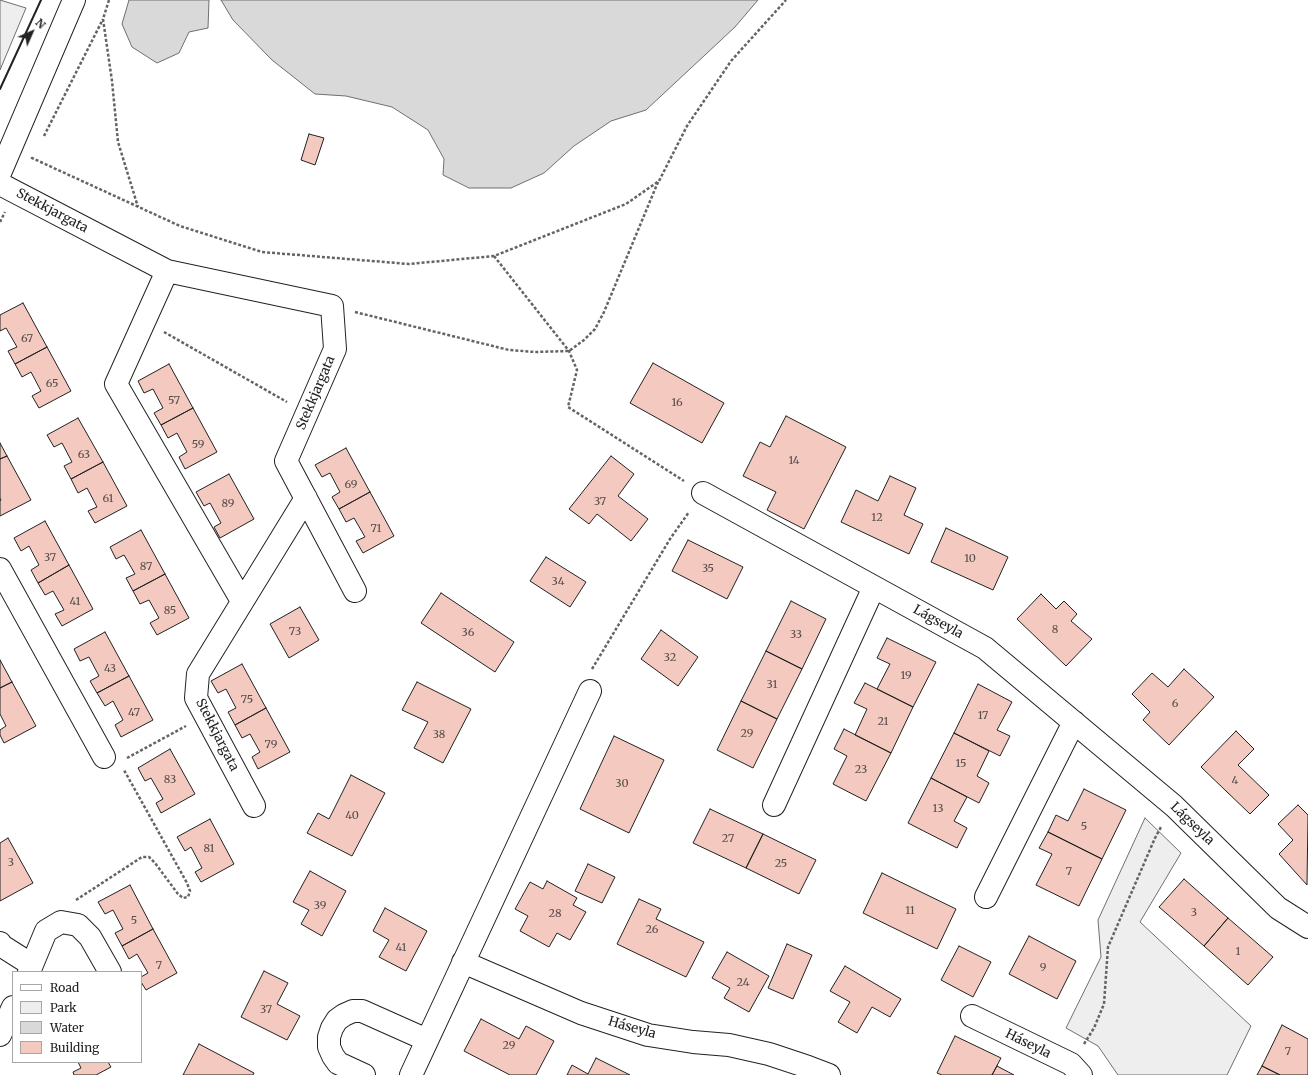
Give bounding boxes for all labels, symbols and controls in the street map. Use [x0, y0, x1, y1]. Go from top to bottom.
north arrow [12, 12, 52, 52]
text: N [32, 15, 49, 32]
street label: Stekkjargata [13, 186, 91, 236]
house number: 67 [21, 332, 33, 346]
street label: Stekkjargata [293, 354, 339, 432]
house number: 65 [46, 377, 58, 391]
house number: 57 [168, 394, 180, 408]
house number: 16 [671, 396, 683, 410]
house number: 59 [192, 438, 204, 452]
house number: 63 [78, 448, 90, 462]
house number: 14 [788, 454, 800, 468]
house number: 69 [344, 478, 358, 492]
house number: 61 [103, 492, 113, 506]
house number: 37 [594, 495, 606, 509]
house number: 89 [221, 497, 235, 511]
house number: 12 [871, 511, 883, 525]
house number: 71 [370, 522, 382, 536]
house number: 37 [44, 551, 56, 565]
house number: 10 [964, 552, 976, 566]
house number: 87 [140, 560, 152, 574]
house number: 35 [702, 562, 714, 576]
house number: 34 [552, 575, 564, 589]
house number: 41 [70, 595, 80, 609]
street label: Lágseyla [910, 602, 966, 642]
house number: 85 [164, 604, 176, 618]
house number: 8 [1052, 623, 1058, 637]
house number: 73 [289, 625, 301, 639]
house number: 36 [462, 626, 474, 640]
house number: 33 [790, 628, 802, 642]
house number: 32 [664, 651, 676, 665]
house number: 43 [104, 662, 116, 676]
house number: 19 [900, 669, 912, 683]
house number: 31 [767, 678, 777, 692]
house number: 75 [241, 693, 253, 707]
street label: Stekkjargata [192, 696, 242, 774]
house number: 6 [1172, 697, 1178, 711]
house number: 47 [128, 706, 140, 720]
house number: 17 [978, 709, 988, 723]
house number: 21 [877, 715, 889, 729]
house number: 29 [741, 727, 753, 741]
house number: 38 [433, 728, 445, 742]
house number: 79 [265, 738, 277, 752]
house number: 15 [955, 757, 967, 771]
house number: 23 [855, 763, 867, 777]
house number: 83 [164, 773, 176, 787]
house number: 4 [1232, 774, 1238, 788]
house number: 30 [615, 777, 629, 791]
street label: Lágseyla [1167, 799, 1217, 849]
house number: 13 [933, 802, 943, 816]
house number: 40 [345, 809, 359, 823]
house number: 5 [1081, 820, 1087, 834]
house number: 27 [722, 832, 734, 846]
house number: 81 [203, 842, 215, 856]
house number: 3 [8, 856, 14, 870]
house number: 25 [775, 857, 787, 871]
house number: 7 [1066, 865, 1072, 879]
house number: 39 [314, 899, 326, 913]
house number: 11 [905, 904, 915, 918]
house number: 3 [1191, 906, 1197, 920]
house number: 28 [549, 907, 561, 921]
house number: 5 [131, 914, 137, 928]
house number: 26 [646, 923, 658, 937]
house number: 41 [396, 941, 406, 955]
house number: 1 [1236, 945, 1240, 959]
house number: 7 [156, 959, 162, 973]
house number: 9 [1040, 961, 1046, 975]
legend [12, 971, 142, 1063]
house number: 24 [737, 976, 749, 990]
text: Road [50, 980, 79, 995]
text: Park [50, 1000, 77, 1015]
house number: 37 [260, 1003, 272, 1017]
street label: Háseyla [606, 1014, 658, 1042]
text: Water [50, 1020, 84, 1035]
street label: Háseyla [1003, 1026, 1053, 1062]
house number: 29 [503, 1039, 515, 1053]
text: Building [50, 1040, 99, 1055]
house number: 7 [1285, 1045, 1291, 1059]

